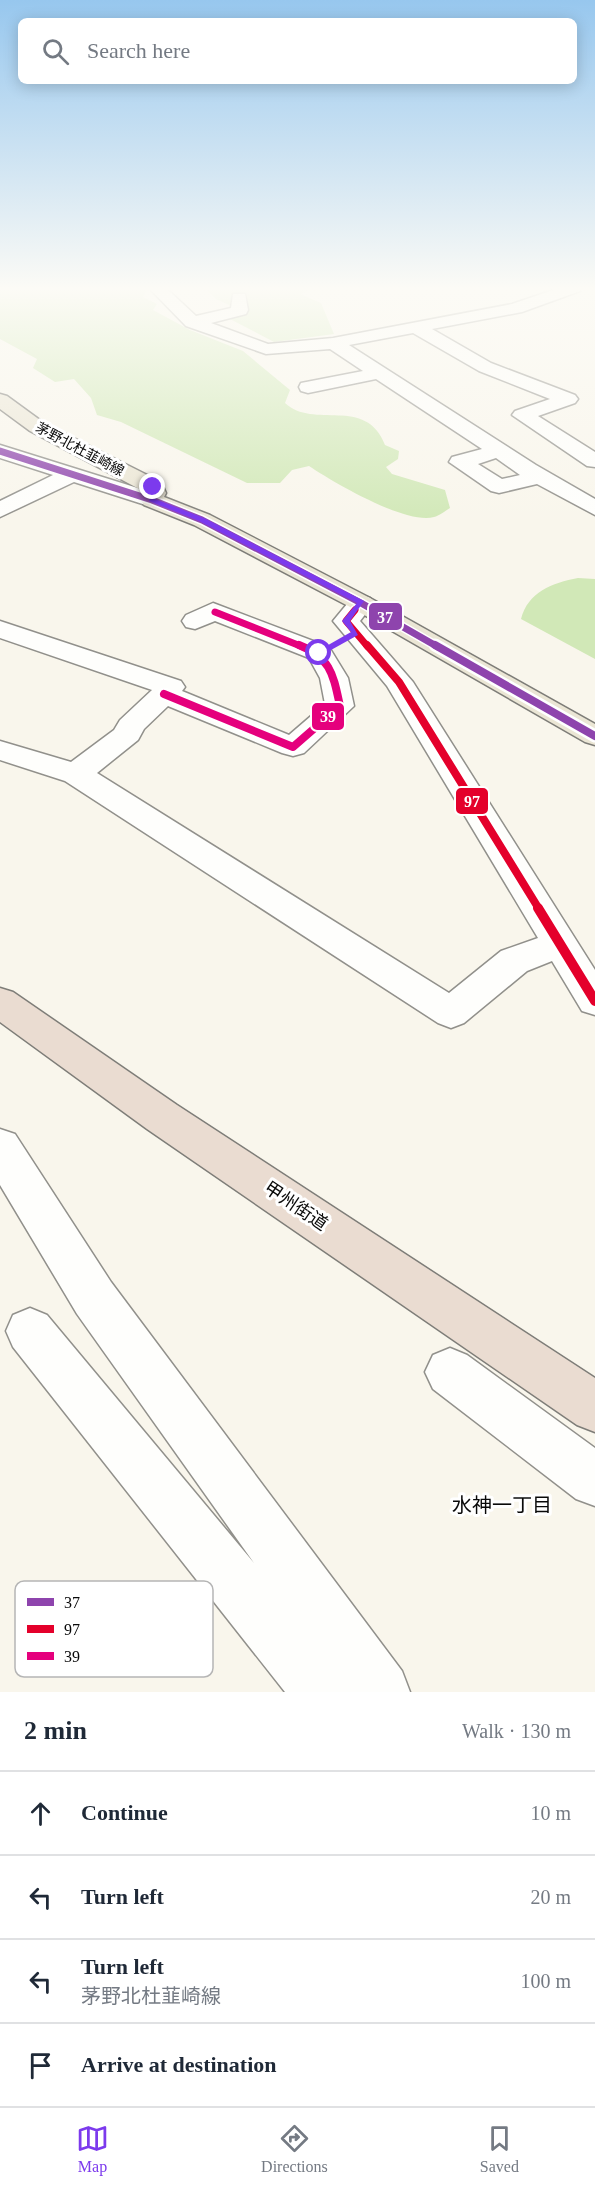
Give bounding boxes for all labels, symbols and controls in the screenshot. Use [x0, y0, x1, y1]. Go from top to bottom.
search box [18, 18, 577, 84]
icon: search [39, 35, 72, 68]
text: Search here [87, 38, 190, 63]
street label: 茅野北杜韮崎線 [33, 419, 127, 479]
route end [139, 473, 165, 499]
line badge: 37 [368, 602, 403, 631]
text: 37 [377, 609, 393, 626]
route start [305, 639, 331, 665]
line badge: 39 [311, 702, 345, 731]
text: 39 [320, 708, 336, 725]
line badge: 97 [455, 787, 489, 815]
text: 97 [464, 793, 480, 810]
street label: 甲州街道 [261, 1178, 331, 1234]
district label: 水神一丁目 [452, 1494, 552, 1516]
legend [15, 1581, 213, 1677]
text: 37 [64, 1594, 80, 1611]
text: 97 [64, 1621, 80, 1638]
text: 39 [64, 1648, 80, 1665]
text: 2 min [24, 1716, 87, 1745]
text: Walk · 130 m [462, 1720, 571, 1742]
icon: ahead [24, 1797, 57, 1830]
text: Continue [81, 1800, 168, 1825]
text: 10 m [530, 1802, 571, 1824]
icon: left [24, 1881, 57, 1914]
text: Turn left [81, 1884, 164, 1909]
text: 20 m [530, 1886, 571, 1908]
text: Turn left [81, 1954, 164, 1979]
icon: left [24, 1965, 57, 1998]
text: 100 m [520, 1970, 571, 1992]
text: 茅野北杜韮崎線 [81, 1985, 221, 2007]
icon: arrive [24, 2049, 57, 2082]
text: Arrive at destination [81, 2052, 277, 2077]
tab: Map [76, 2122, 109, 2176]
tab: Directions [261, 2122, 328, 2176]
tab: Saved [480, 2122, 519, 2176]

